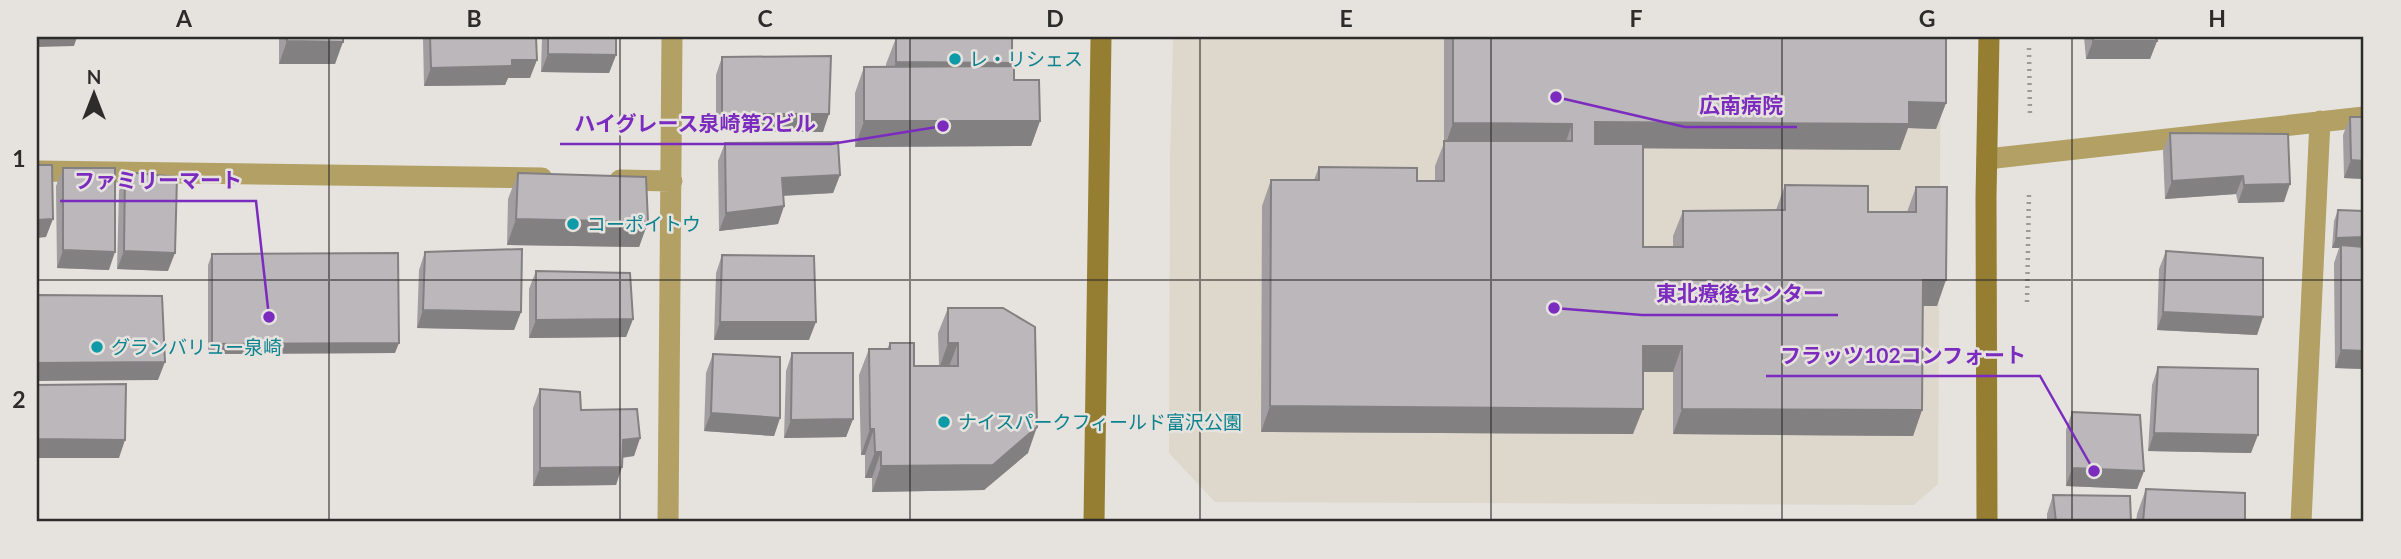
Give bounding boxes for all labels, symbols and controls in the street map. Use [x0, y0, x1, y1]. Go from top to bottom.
text: A [175, 4, 193, 32]
text: B [466, 4, 482, 32]
text: C [757, 4, 773, 32]
text: D [1046, 4, 1064, 32]
text: E [1339, 4, 1353, 32]
text: F [1629, 4, 1643, 32]
text: G [1919, 4, 1935, 32]
text: H [2208, 4, 2226, 32]
place label: レ・リシェス [969, 47, 1083, 70]
marker: レ・リシェス [947, 51, 963, 67]
north arrow [60, 60, 130, 130]
text: N [87, 65, 101, 88]
callout: 広南病院 [1685, 85, 1797, 127]
text: 広南病院 [1699, 92, 1783, 117]
callout: ハイグレース泉崎第2ビル [560, 102, 831, 144]
text: ハイグレース泉崎第2ビル [574, 110, 816, 135]
text: 1 [12, 144, 26, 172]
callout: ファミリーマート [60, 159, 256, 201]
text: ファミリーマート [74, 167, 242, 192]
place label: コーポイトウ [587, 212, 701, 235]
marker: コーポイトウ [565, 216, 581, 232]
callout: 東北療後センター [1642, 273, 1838, 315]
text: 東北療後センター [1656, 280, 1824, 305]
callout: フラッツ102コンフォート [1766, 334, 2040, 376]
place label: グランバリュー泉崎 [111, 335, 282, 358]
marker: グランバリュー泉崎 [89, 339, 105, 355]
text: フラッツ102コンフォート [1780, 342, 2026, 367]
text: 2 [12, 385, 26, 413]
place label: ナイスパークフィールド富沢公園 [958, 410, 1242, 433]
marker: ナイスパークフィールド富沢公園 [936, 414, 952, 430]

